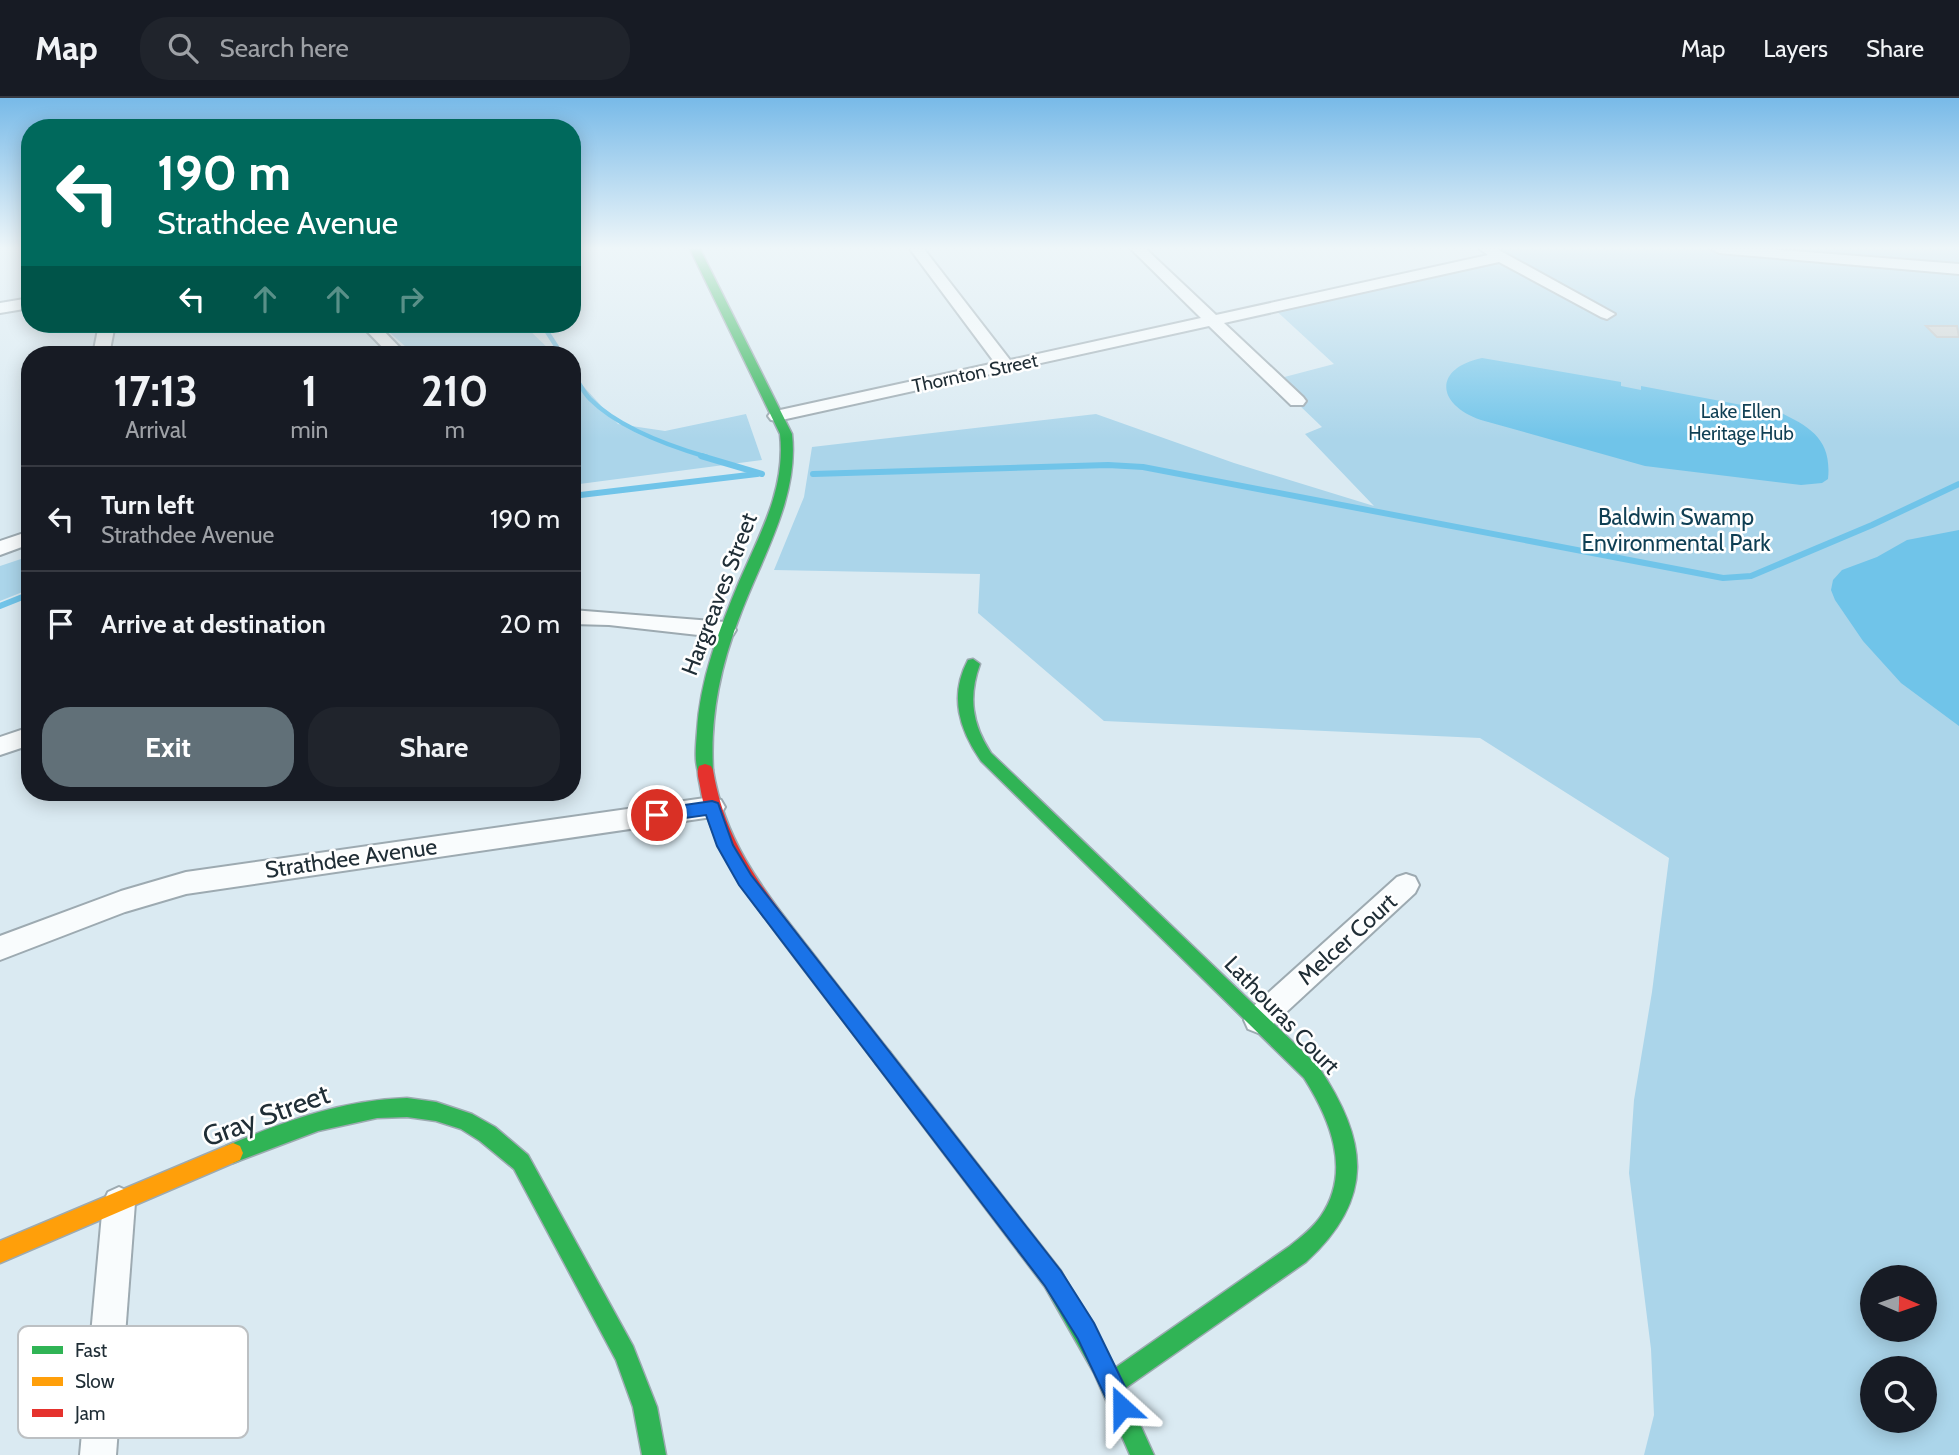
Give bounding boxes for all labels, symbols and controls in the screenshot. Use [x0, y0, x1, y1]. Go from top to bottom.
search box [140, 17, 630, 80]
text: Map [35, 28, 98, 68]
icon: search [164, 29, 202, 67]
text: Search here [220, 32, 349, 64]
text: Map [1681, 34, 1725, 63]
text: Layers [1763, 34, 1828, 63]
text: Share [1866, 34, 1924, 63]
text: 190 m [157, 143, 291, 202]
icon: left [42, 147, 133, 238]
text: Strathdee Avenue [157, 203, 398, 242]
icon: left [173, 280, 211, 318]
icon: ahead [246, 280, 284, 318]
icon: ahead [319, 280, 357, 318]
icon: right [392, 280, 430, 318]
street label: Thornton Street [910, 348, 1040, 398]
text: 17:13 [114, 365, 198, 417]
text: 1 [302, 365, 317, 417]
text: 210 [421, 365, 488, 417]
park label: Lake Ellen Heritage Hub [1688, 400, 1794, 445]
text: Arrival [125, 416, 186, 444]
text: min [291, 416, 328, 444]
text: m [445, 416, 465, 444]
text: Turn left [101, 489, 194, 521]
icon: left [42, 500, 80, 538]
text: 190 m [490, 503, 560, 535]
park label: Baldwin Swamp Environmental Park [1581, 503, 1771, 557]
street label: Hargreaves Street [675, 509, 763, 679]
text: Strathdee Avenue [101, 521, 274, 549]
icon: arrive [42, 605, 80, 643]
text: Arrive at destination [101, 608, 326, 640]
text: 20 m [500, 608, 560, 640]
button: Exit [42, 707, 294, 787]
button: Share [308, 707, 560, 787]
pin [627, 785, 687, 845]
icon: arrive [638, 796, 676, 834]
street label: Strathdee Avenue [263, 832, 439, 884]
street label: Melcer Court [1292, 887, 1402, 991]
street label: Lathouras Court [1219, 950, 1346, 1080]
street label: Gray Street [198, 1076, 334, 1154]
north arrow [1860, 1265, 1937, 1342]
map controls [1860, 1265, 1937, 1433]
legend [18, 1326, 248, 1438]
text: Fast [75, 1339, 108, 1362]
button: search [1860, 1356, 1937, 1433]
text: Slow [75, 1370, 115, 1393]
position arrow [1085, 1370, 1159, 1444]
text: Jam [74, 1402, 105, 1425]

